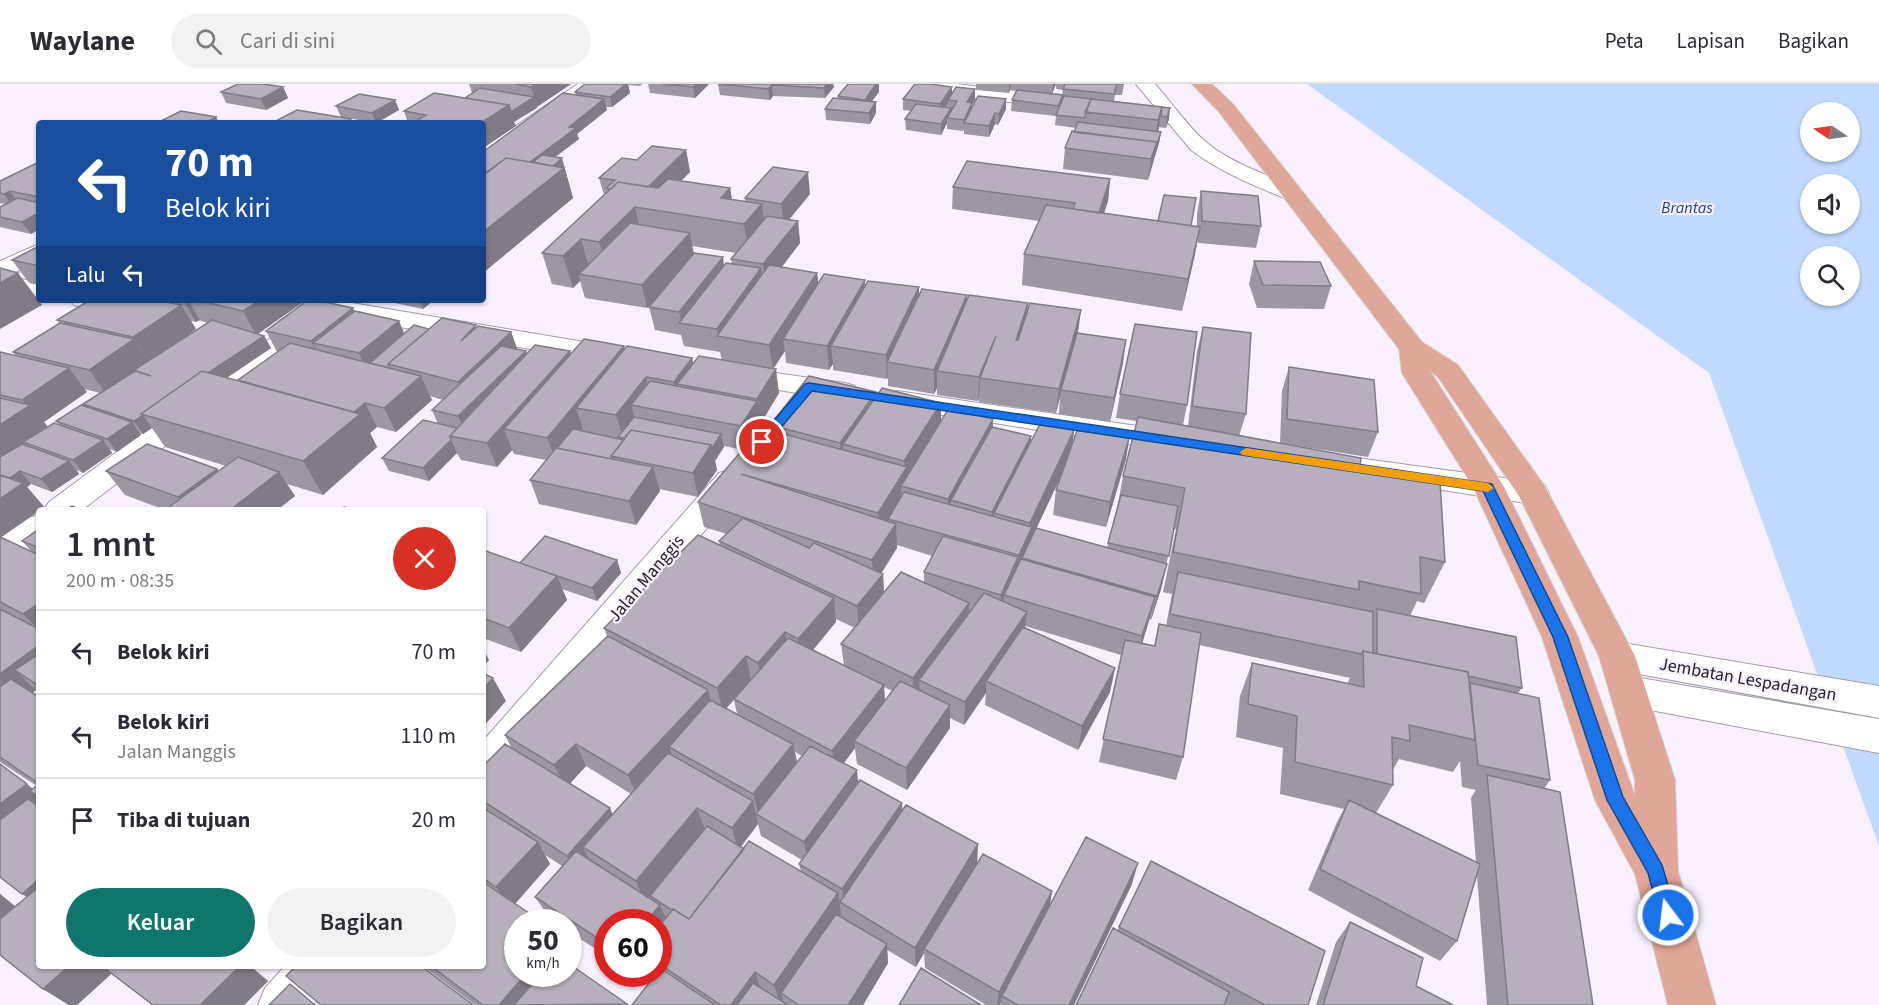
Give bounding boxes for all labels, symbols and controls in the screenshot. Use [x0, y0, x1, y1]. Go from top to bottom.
search box [171, 14, 591, 68]
text: Waylane [30, 21, 135, 61]
icon: search [192, 25, 225, 58]
text: Cari di sini [240, 25, 335, 57]
text: Peta [1605, 26, 1644, 56]
text: Lapisan [1677, 26, 1745, 56]
text: Bagikan [1778, 26, 1849, 56]
north arrow [1800, 102, 1860, 162]
map controls [1800, 102, 1860, 306]
text: 70 m [165, 133, 254, 193]
icon: left [66, 144, 144, 222]
button: sound [1800, 174, 1860, 234]
text: Belok kiri [165, 189, 271, 228]
water label: Brantas [1661, 197, 1713, 219]
button: search [1800, 246, 1860, 306]
icon: left [117, 258, 150, 291]
text: Lalu [66, 259, 105, 291]
pin [736, 416, 787, 467]
icon: arrive [745, 425, 778, 458]
text: 1 mnt [66, 519, 155, 570]
button: close [393, 527, 456, 590]
street label: Jalan Manggis [602, 529, 690, 627]
text: 200 m · 08:35 [66, 567, 174, 595]
icon: left [66, 636, 99, 669]
text: Belok kiri [117, 636, 210, 668]
text: 70 m [411, 636, 456, 668]
street label: Jembatan Lespadangan [1657, 652, 1839, 707]
text: Belok kiri [117, 706, 210, 738]
icon: left [66, 720, 99, 753]
text: 110 m [401, 720, 456, 752]
text: Jalan Manggis [117, 738, 236, 766]
icon: arrive [66, 804, 99, 837]
text: Tiba di tujuan [117, 804, 250, 836]
text: 20 m [411, 804, 456, 836]
position arrow [1636, 883, 1700, 947]
button: Keluar [66, 888, 255, 957]
button: Bagikan [267, 888, 456, 957]
speed limit sign: 60 [594, 909, 672, 987]
text: 50 [527, 919, 559, 962]
text: km/h [526, 953, 560, 974]

